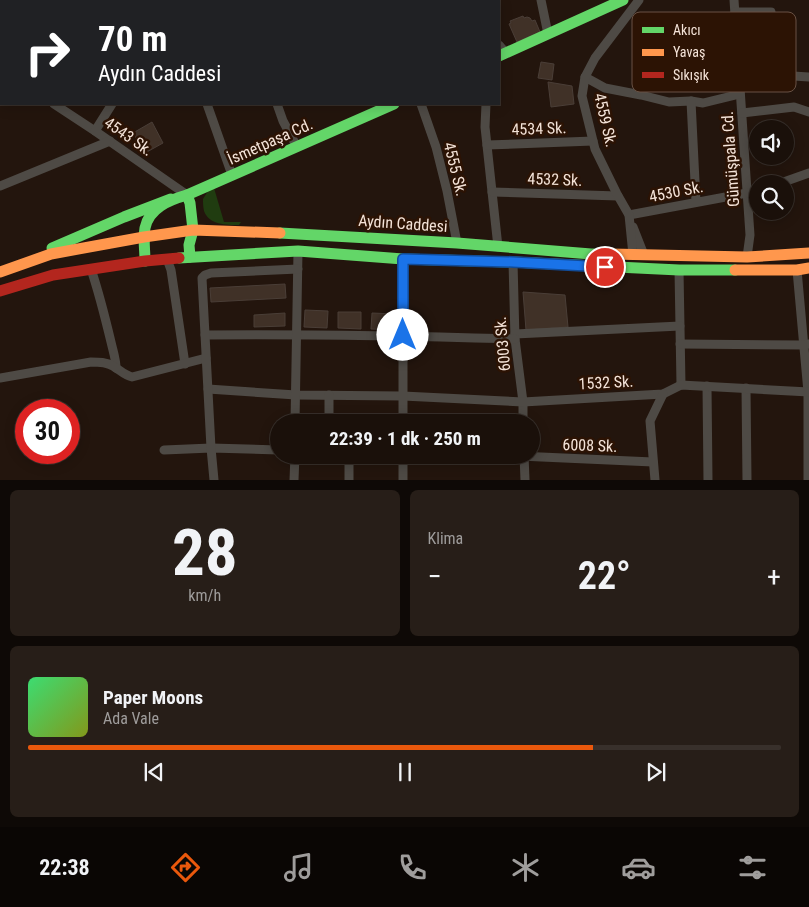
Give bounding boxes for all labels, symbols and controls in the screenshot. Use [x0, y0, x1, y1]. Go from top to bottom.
legend [632, 12, 796, 92]
text: 70 m [98, 19, 167, 60]
icon: right [15, 20, 80, 85]
text: Akıcı [673, 22, 700, 38]
text: Yavaş [673, 44, 705, 60]
text: Aydın Caddesi [98, 61, 221, 86]
text: Sıkışık [673, 67, 710, 83]
street label: 4559 Sk. [590, 91, 621, 149]
street label: Gümüşpala Cd. [718, 110, 743, 208]
street label: 4543 Sk. [101, 113, 157, 160]
street label: İsmetpaşa Cd. [225, 114, 316, 169]
street label: 4534 Sk. [511, 118, 567, 139]
map controls [749, 120, 794, 220]
button: sound [749, 120, 794, 165]
street label: 4555 Sk. [440, 140, 471, 198]
street label: 4532 Sk. [527, 169, 583, 190]
button: search [749, 175, 794, 220]
street label: 4530 Sk. [647, 177, 705, 206]
street label: Aydın Caddesi [358, 211, 448, 236]
pin [584, 246, 626, 288]
icon: arrive [591, 253, 619, 281]
position arrow [376, 308, 428, 360]
street label: 6003 Sk. [491, 316, 514, 372]
street label: 1532 Sk. [578, 372, 634, 393]
speed limit sign: 30 [15, 399, 80, 464]
text: 22:39 · 1 dk · 250 m [329, 427, 481, 450]
street label: 6008 Sk. [562, 435, 618, 456]
text: 28 [172, 515, 238, 591]
text: Klima [428, 529, 463, 548]
text: 22° [578, 554, 631, 598]
text: − [428, 560, 442, 593]
text: + [767, 560, 781, 593]
text: km/h [188, 586, 221, 605]
text: Paper Moons [103, 686, 203, 709]
text: Ada Vale [103, 709, 159, 728]
icon: previous [140, 758, 168, 786]
icon: pause [391, 758, 419, 786]
icon: next [642, 758, 670, 786]
icon: directions [168, 850, 203, 885]
icon: music [281, 850, 316, 885]
icon: phone [395, 850, 430, 885]
icon: climate [508, 850, 543, 885]
icon: car [621, 850, 656, 885]
icon: filters [735, 850, 770, 885]
text: 22:38 [39, 855, 90, 880]

